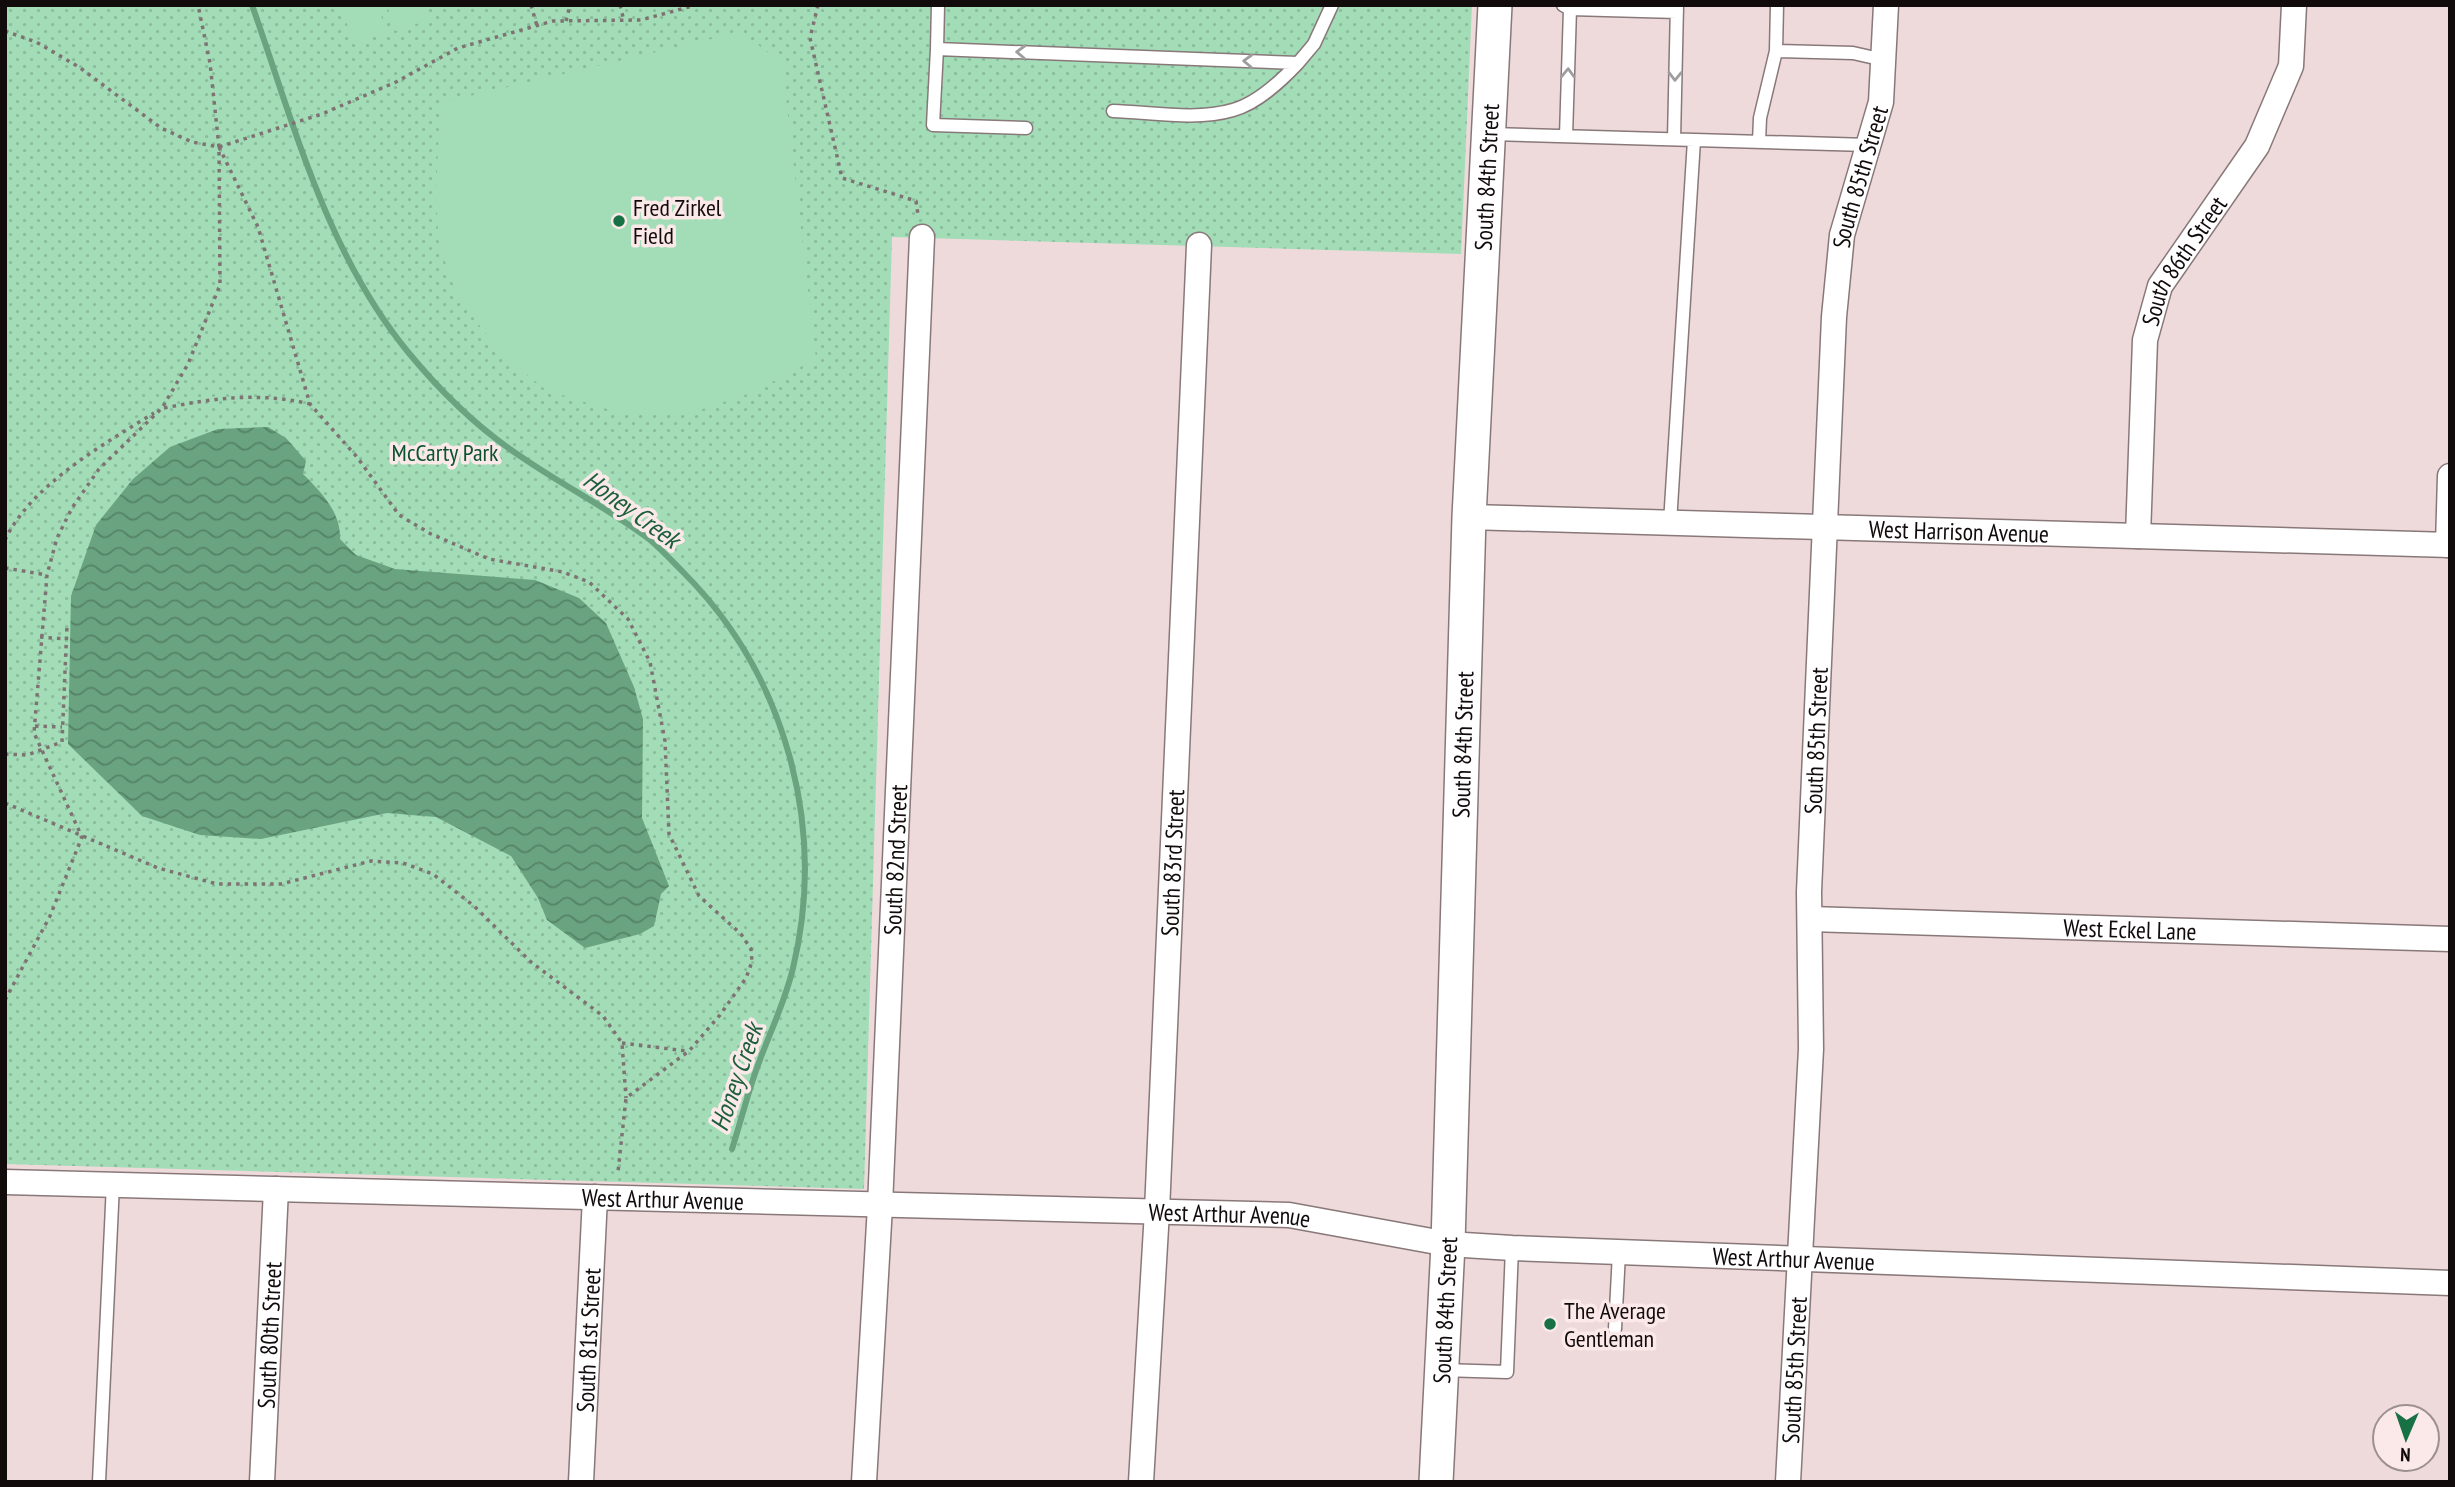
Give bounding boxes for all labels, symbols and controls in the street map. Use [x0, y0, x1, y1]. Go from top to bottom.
one-way arrow [1015, 45, 1026, 60]
one-way arrow [1243, 53, 1253, 69]
one-way arrow [1560, 67, 1575, 78]
one-way arrow [1668, 71, 1683, 82]
street label: South 84th Street [1467, 102, 1505, 251]
street label: South 85th Street [1825, 102, 1895, 249]
street label: South 86th Street [2134, 189, 2234, 329]
place label: Fred Zirkel Field [633, 192, 722, 251]
marker: Fred Zirkel Field [611, 213, 627, 229]
park label: McCarty Park [392, 437, 499, 468]
water label: Honey Creek [577, 463, 689, 557]
street label: West Harrison Avenue [1868, 513, 2049, 549]
street label: South 85th Street [1797, 666, 1834, 815]
street label: South 84th Street [1445, 670, 1480, 818]
street label: South 82nd Street [876, 783, 914, 936]
street label: South 83rd Street [1153, 788, 1191, 937]
street label: West Eckel Lane [2063, 911, 2197, 947]
water label: Honey Creek [702, 1016, 771, 1135]
street label: West Arthur Avenue [581, 1181, 744, 1216]
street label: West Arthur Avenue [1148, 1196, 1313, 1234]
street label: South 84th Street [1425, 1236, 1464, 1384]
street label: West Arthur Avenue [1712, 1240, 1875, 1277]
street label: South 80th Street [250, 1261, 288, 1409]
street label: South 81st Street [569, 1267, 607, 1413]
place label: The Average Gentleman [1564, 1295, 1666, 1354]
street label: South 85th Street [1775, 1296, 1813, 1444]
marker: The Average Gentleman [1542, 1316, 1558, 1332]
north arrow [2371, 1403, 2441, 1473]
text: N [2400, 1443, 2411, 1467]

